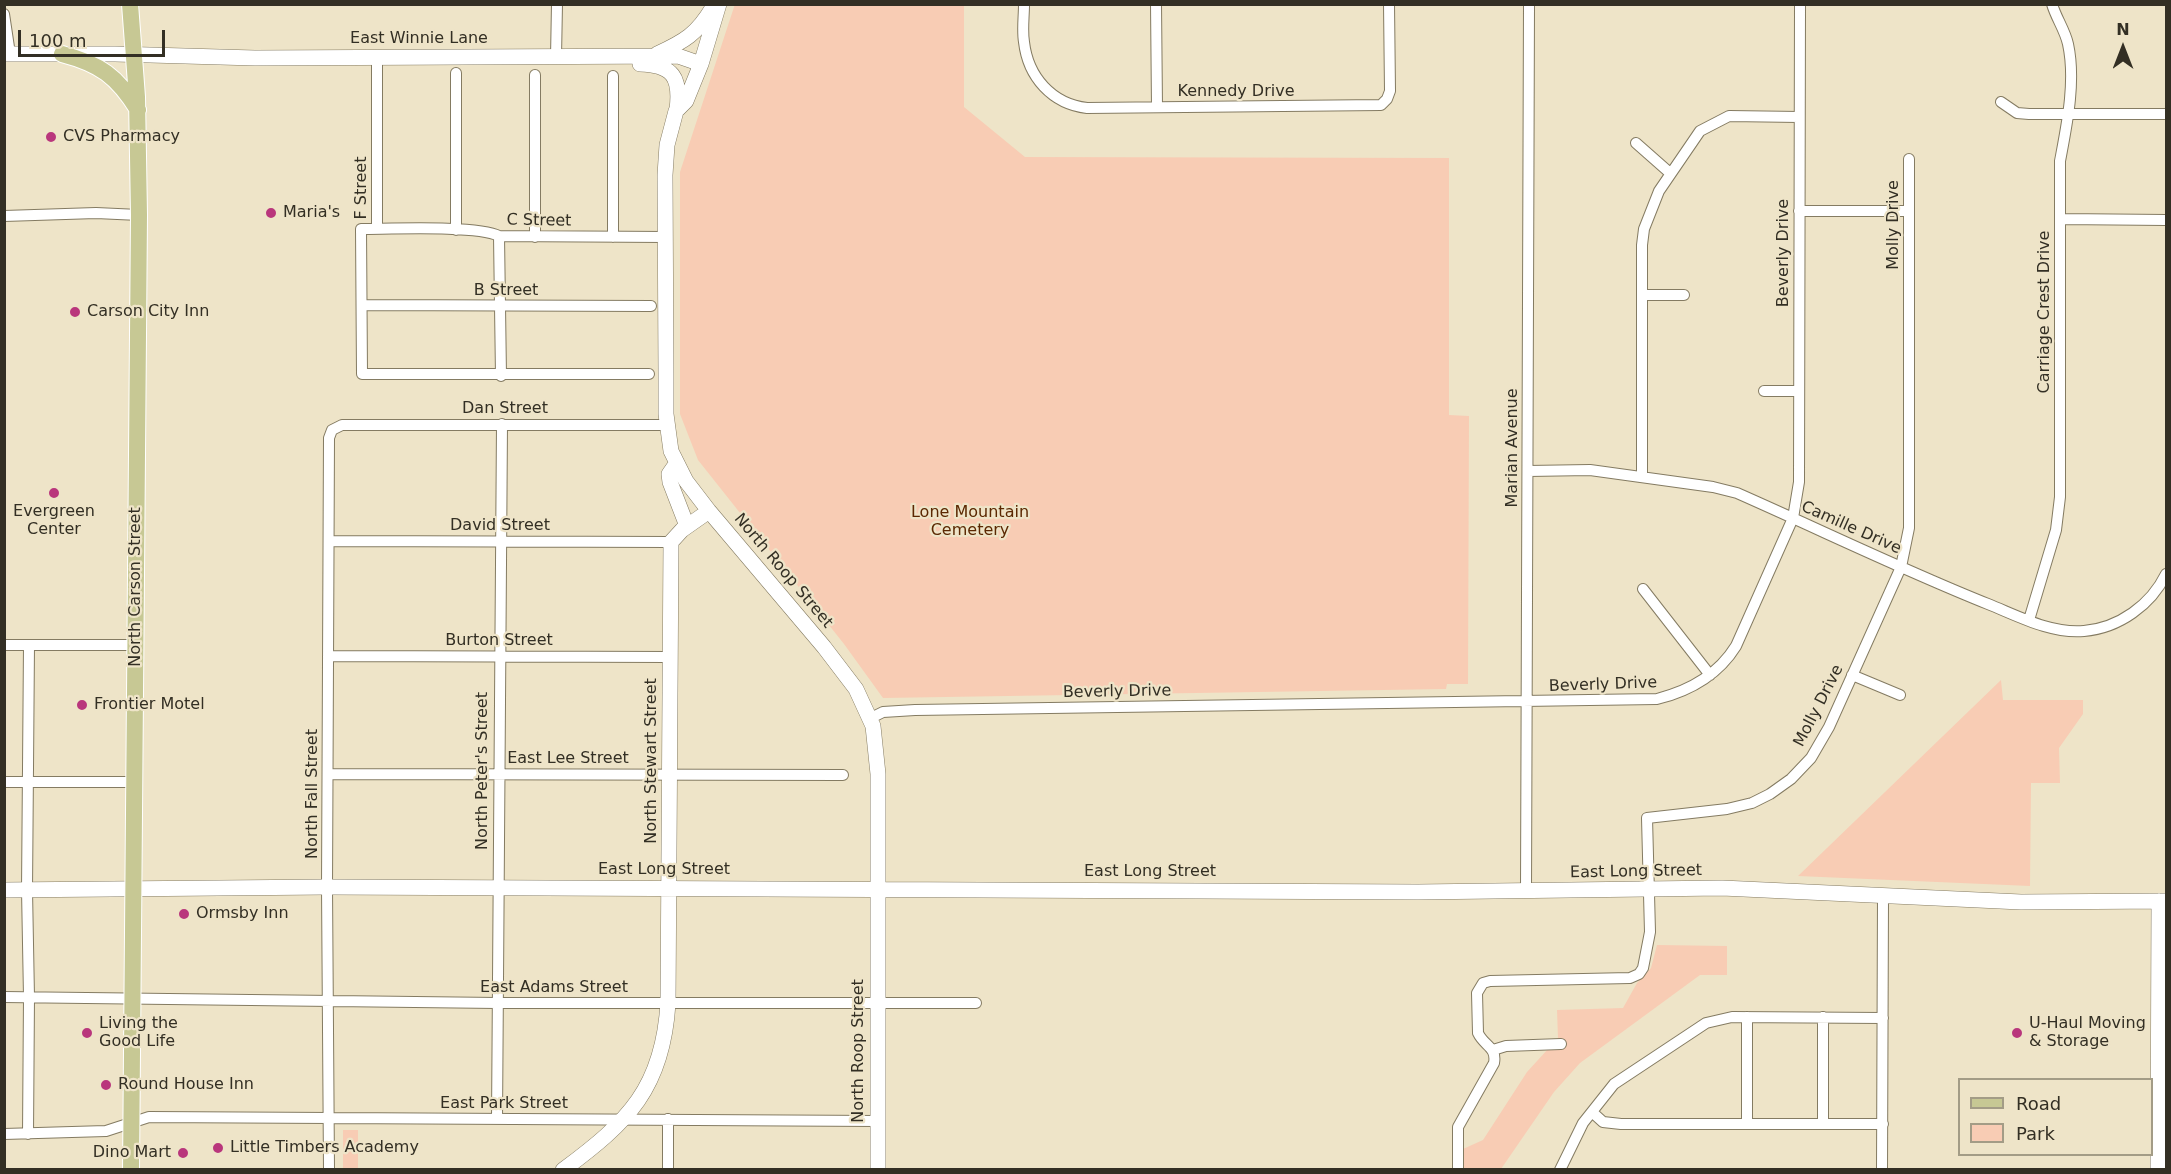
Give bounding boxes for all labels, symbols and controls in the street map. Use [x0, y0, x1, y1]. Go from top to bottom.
scale bar [21, 18, 168, 56]
north arrow [2093, 18, 2153, 78]
text: N [2116, 20, 2130, 39]
street label: East Winnie Lane [350, 29, 488, 49]
text: 100 m [29, 30, 87, 51]
street label: Kennedy Drive [1177, 82, 1295, 102]
place label: CVS Pharmacy [63, 127, 180, 147]
marker: CVS Pharmacy [44, 130, 58, 144]
street label: F Street [352, 157, 372, 219]
street label: Molly Drive [1884, 180, 1904, 270]
street label: Beverly Drive [1774, 199, 1794, 307]
place label: Maria's [283, 203, 340, 223]
marker: Maria's [264, 206, 278, 220]
street label: C Street [506, 211, 572, 231]
street label: Carriage Crest Drive [2035, 231, 2055, 393]
street label: B Street [474, 281, 538, 301]
place label: Carson City Inn [87, 302, 209, 322]
marker: Carson City Inn [68, 305, 82, 319]
street label: Marian Avenue [1503, 388, 1523, 508]
street label: Dan Street [462, 399, 548, 419]
marker: Evergreen Center [47, 486, 61, 500]
street label: Camille Drive [1798, 497, 1904, 559]
place label: Evergreen Center [13, 502, 95, 540]
park label: Lone Mountain Cemetery [911, 503, 1029, 541]
street label: North Carson Street [126, 507, 146, 667]
street label: North Roop Street [729, 510, 837, 632]
street label: David Street [450, 516, 550, 536]
street label: Burton Street [445, 631, 553, 651]
street label: Molly Drive [1790, 662, 1848, 750]
street label: Beverly Drive [1549, 674, 1657, 696]
street label: North Stewart Street [642, 678, 662, 844]
street label: Beverly Drive [1063, 681, 1171, 703]
street label: North Peter's Street [473, 692, 493, 850]
place label: Frontier Motel [94, 695, 205, 715]
marker: Frontier Motel [75, 698, 89, 712]
street label: North Fall Street [303, 729, 323, 859]
street label: East Lee Street [507, 749, 629, 769]
street label: East Long Street [598, 860, 730, 880]
street label: East Long Street [1570, 861, 1702, 883]
street label: East Long Street [1084, 862, 1216, 882]
place label: Ormsby Inn [196, 904, 289, 924]
marker: Ormsby Inn [177, 907, 191, 921]
street label: East Adams Street [480, 978, 628, 998]
street label: North Roop Street [849, 979, 869, 1123]
place label: Living the Good Life [99, 1014, 178, 1052]
place label: U-Haul Moving & Storage [2029, 1014, 2146, 1052]
marker: Living the Good Life [80, 1026, 94, 1040]
marker: U-Haul Moving & Storage [2010, 1026, 2024, 1040]
place label: Round House Inn [118, 1075, 254, 1095]
marker: Round House Inn [99, 1078, 113, 1092]
legend [1958, 1078, 2153, 1156]
text: Road [2016, 1093, 2061, 1114]
street label: East Park Street [440, 1094, 568, 1114]
text: Park [2016, 1123, 2055, 1144]
place label: Little Timbers Academy [230, 1138, 419, 1158]
marker: Little Timbers Academy [211, 1141, 225, 1155]
place label: Dino Mart [93, 1143, 171, 1163]
marker: Dino Mart [176, 1146, 190, 1160]

